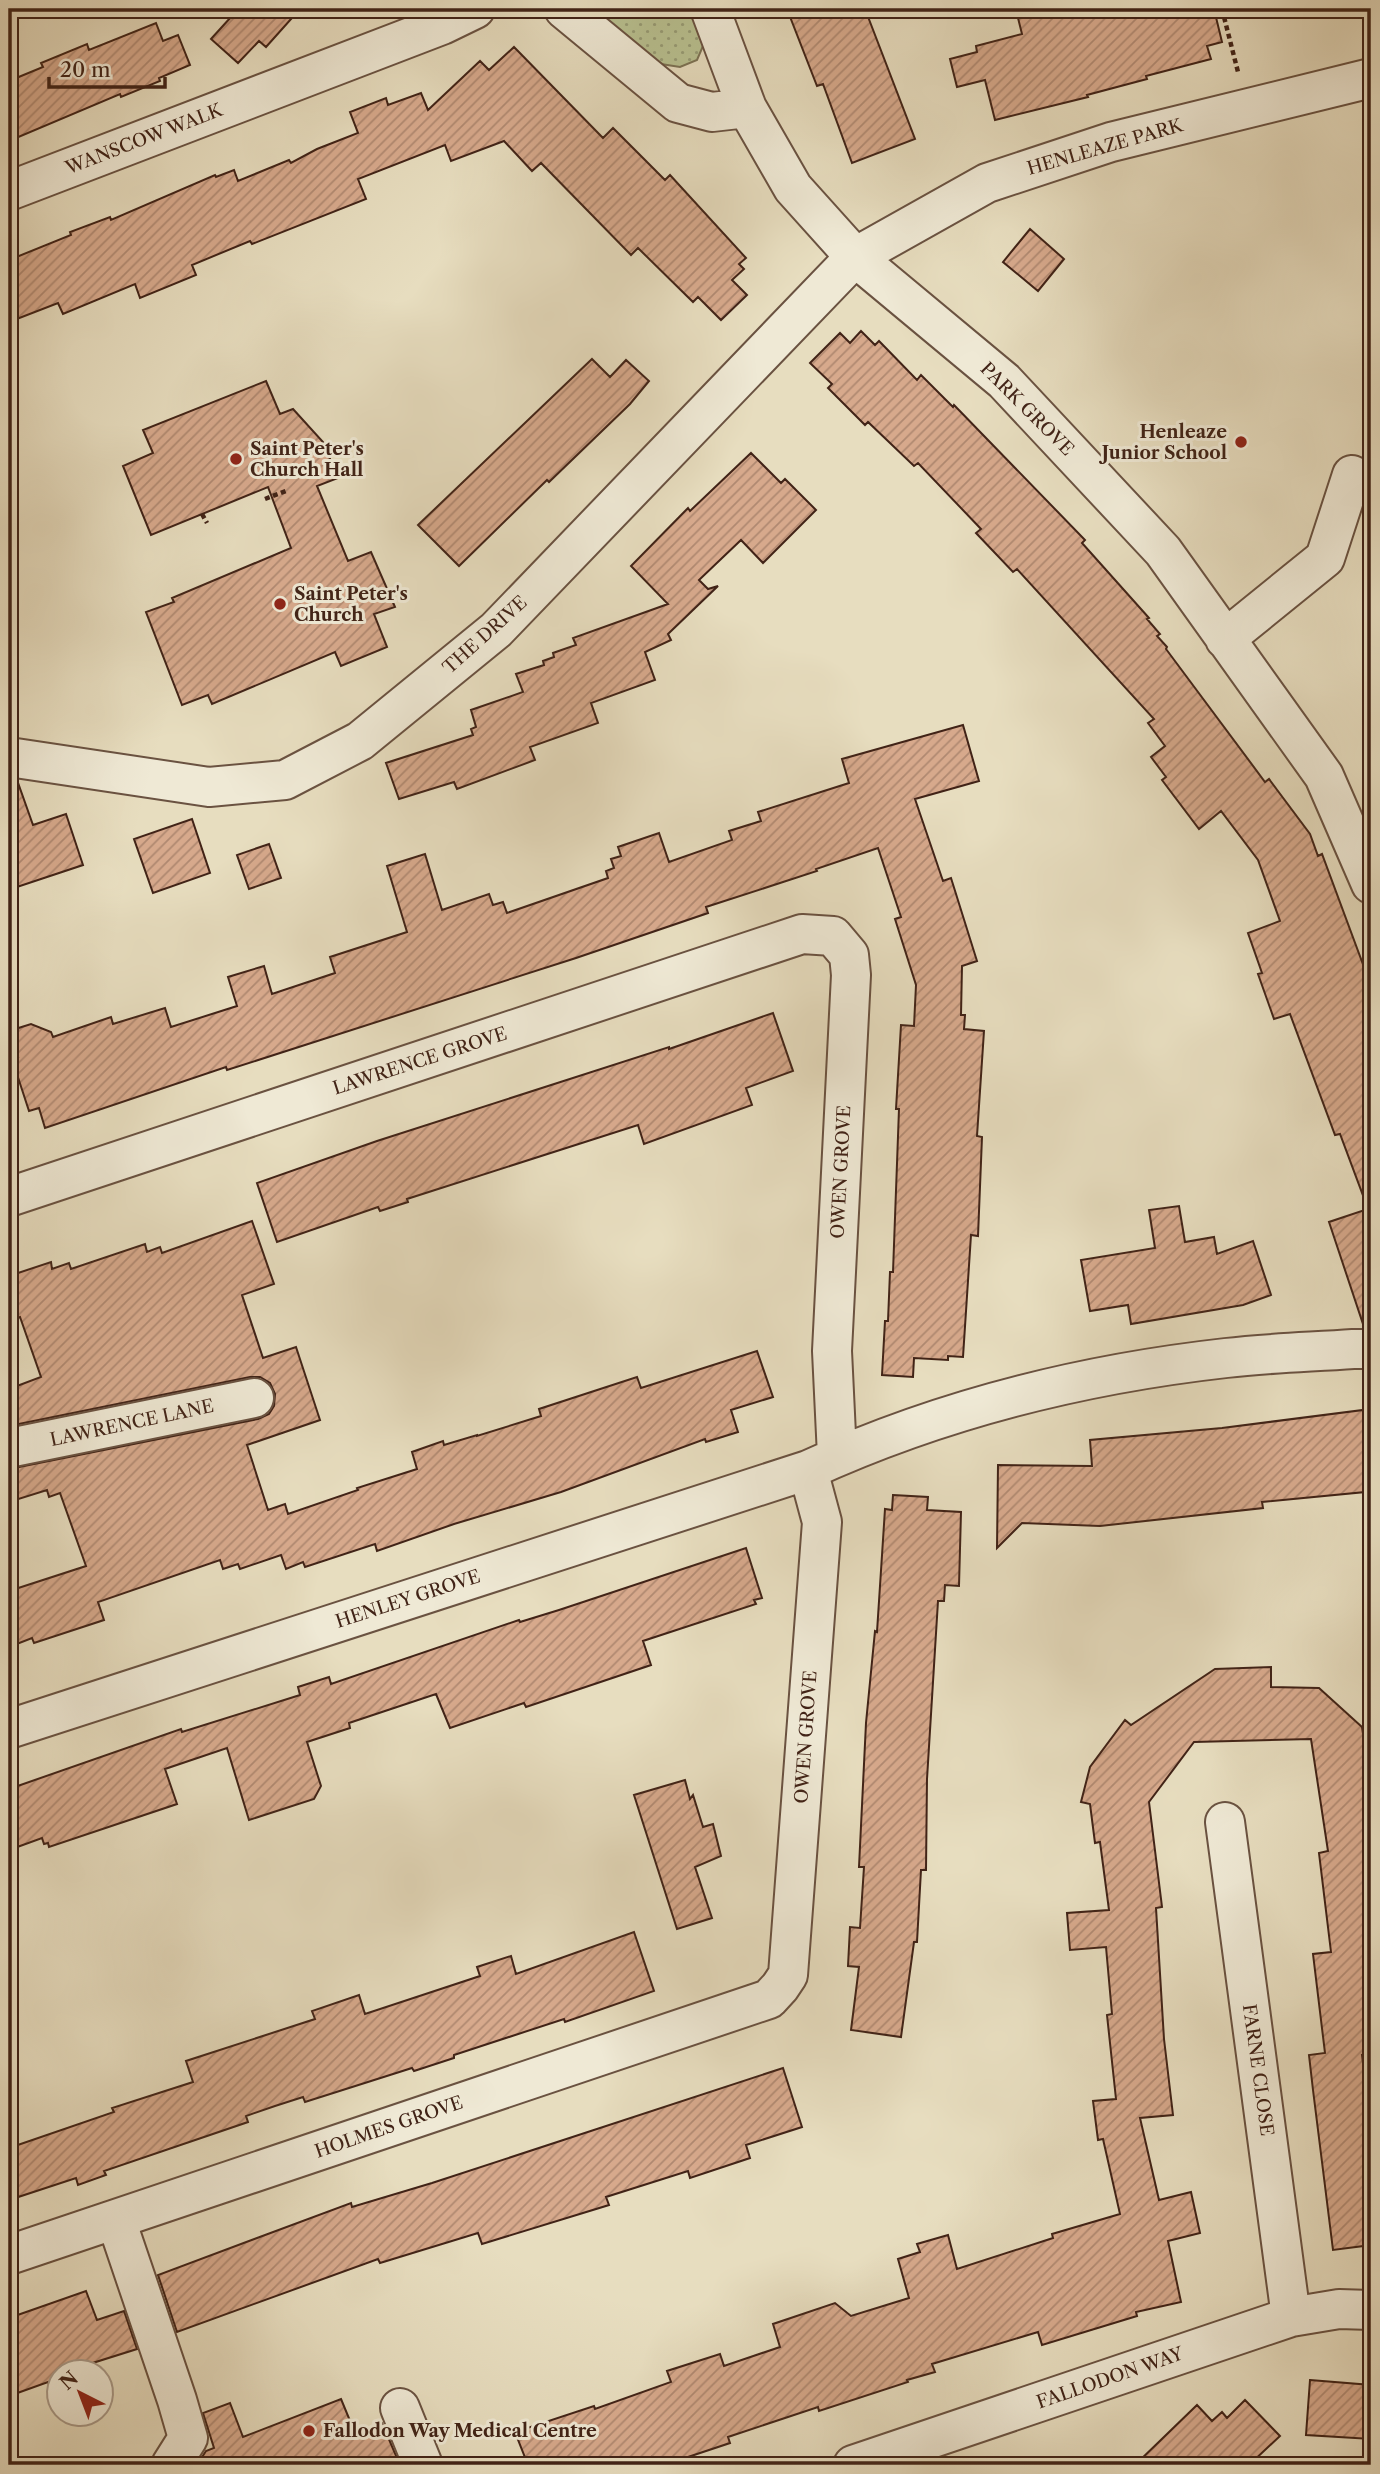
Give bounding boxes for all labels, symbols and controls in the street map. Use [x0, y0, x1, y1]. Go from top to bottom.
scale bar [49, 46, 164, 90]
text: 20 m [60, 57, 111, 82]
street label: WANSCOW WALK [62, 99, 226, 179]
street label: HENLEAZE PARK [1025, 114, 1186, 180]
street label: PARK GROVE [976, 358, 1078, 460]
place label: Henleaze Junior School [1099, 421, 1227, 464]
marker: Henleaze Junior School [1233, 434, 1249, 450]
place label: Saint Peter's Church Hall [250, 438, 364, 481]
marker: Saint Peter's Church Hall [228, 451, 244, 467]
place label: Saint Peter's Church [294, 583, 408, 626]
street label: THE DRIVE [438, 591, 532, 679]
marker: Saint Peter's Church [272, 596, 288, 612]
street label: LAWRENCE GROVE [330, 1022, 510, 1100]
street label: OWEN GROVE [827, 1105, 855, 1239]
street label: LAWRENCE LANE [48, 1395, 216, 1451]
street label: HENLEY GROVE [333, 1565, 483, 1633]
street label: OWEN GROVE [790, 1670, 822, 1804]
street label: FARNE CLOSE [1238, 2003, 1278, 2137]
street label: HOLMES GROVE [312, 2091, 466, 2163]
street label: FALLODON WAY [1034, 2342, 1187, 2413]
north arrow [46, 2358, 116, 2428]
text: N [55, 2367, 83, 2395]
place label: Fallodon Way Medical Centre [323, 2420, 597, 2442]
marker: Fallodon Way Medical Centre [301, 2423, 317, 2439]

